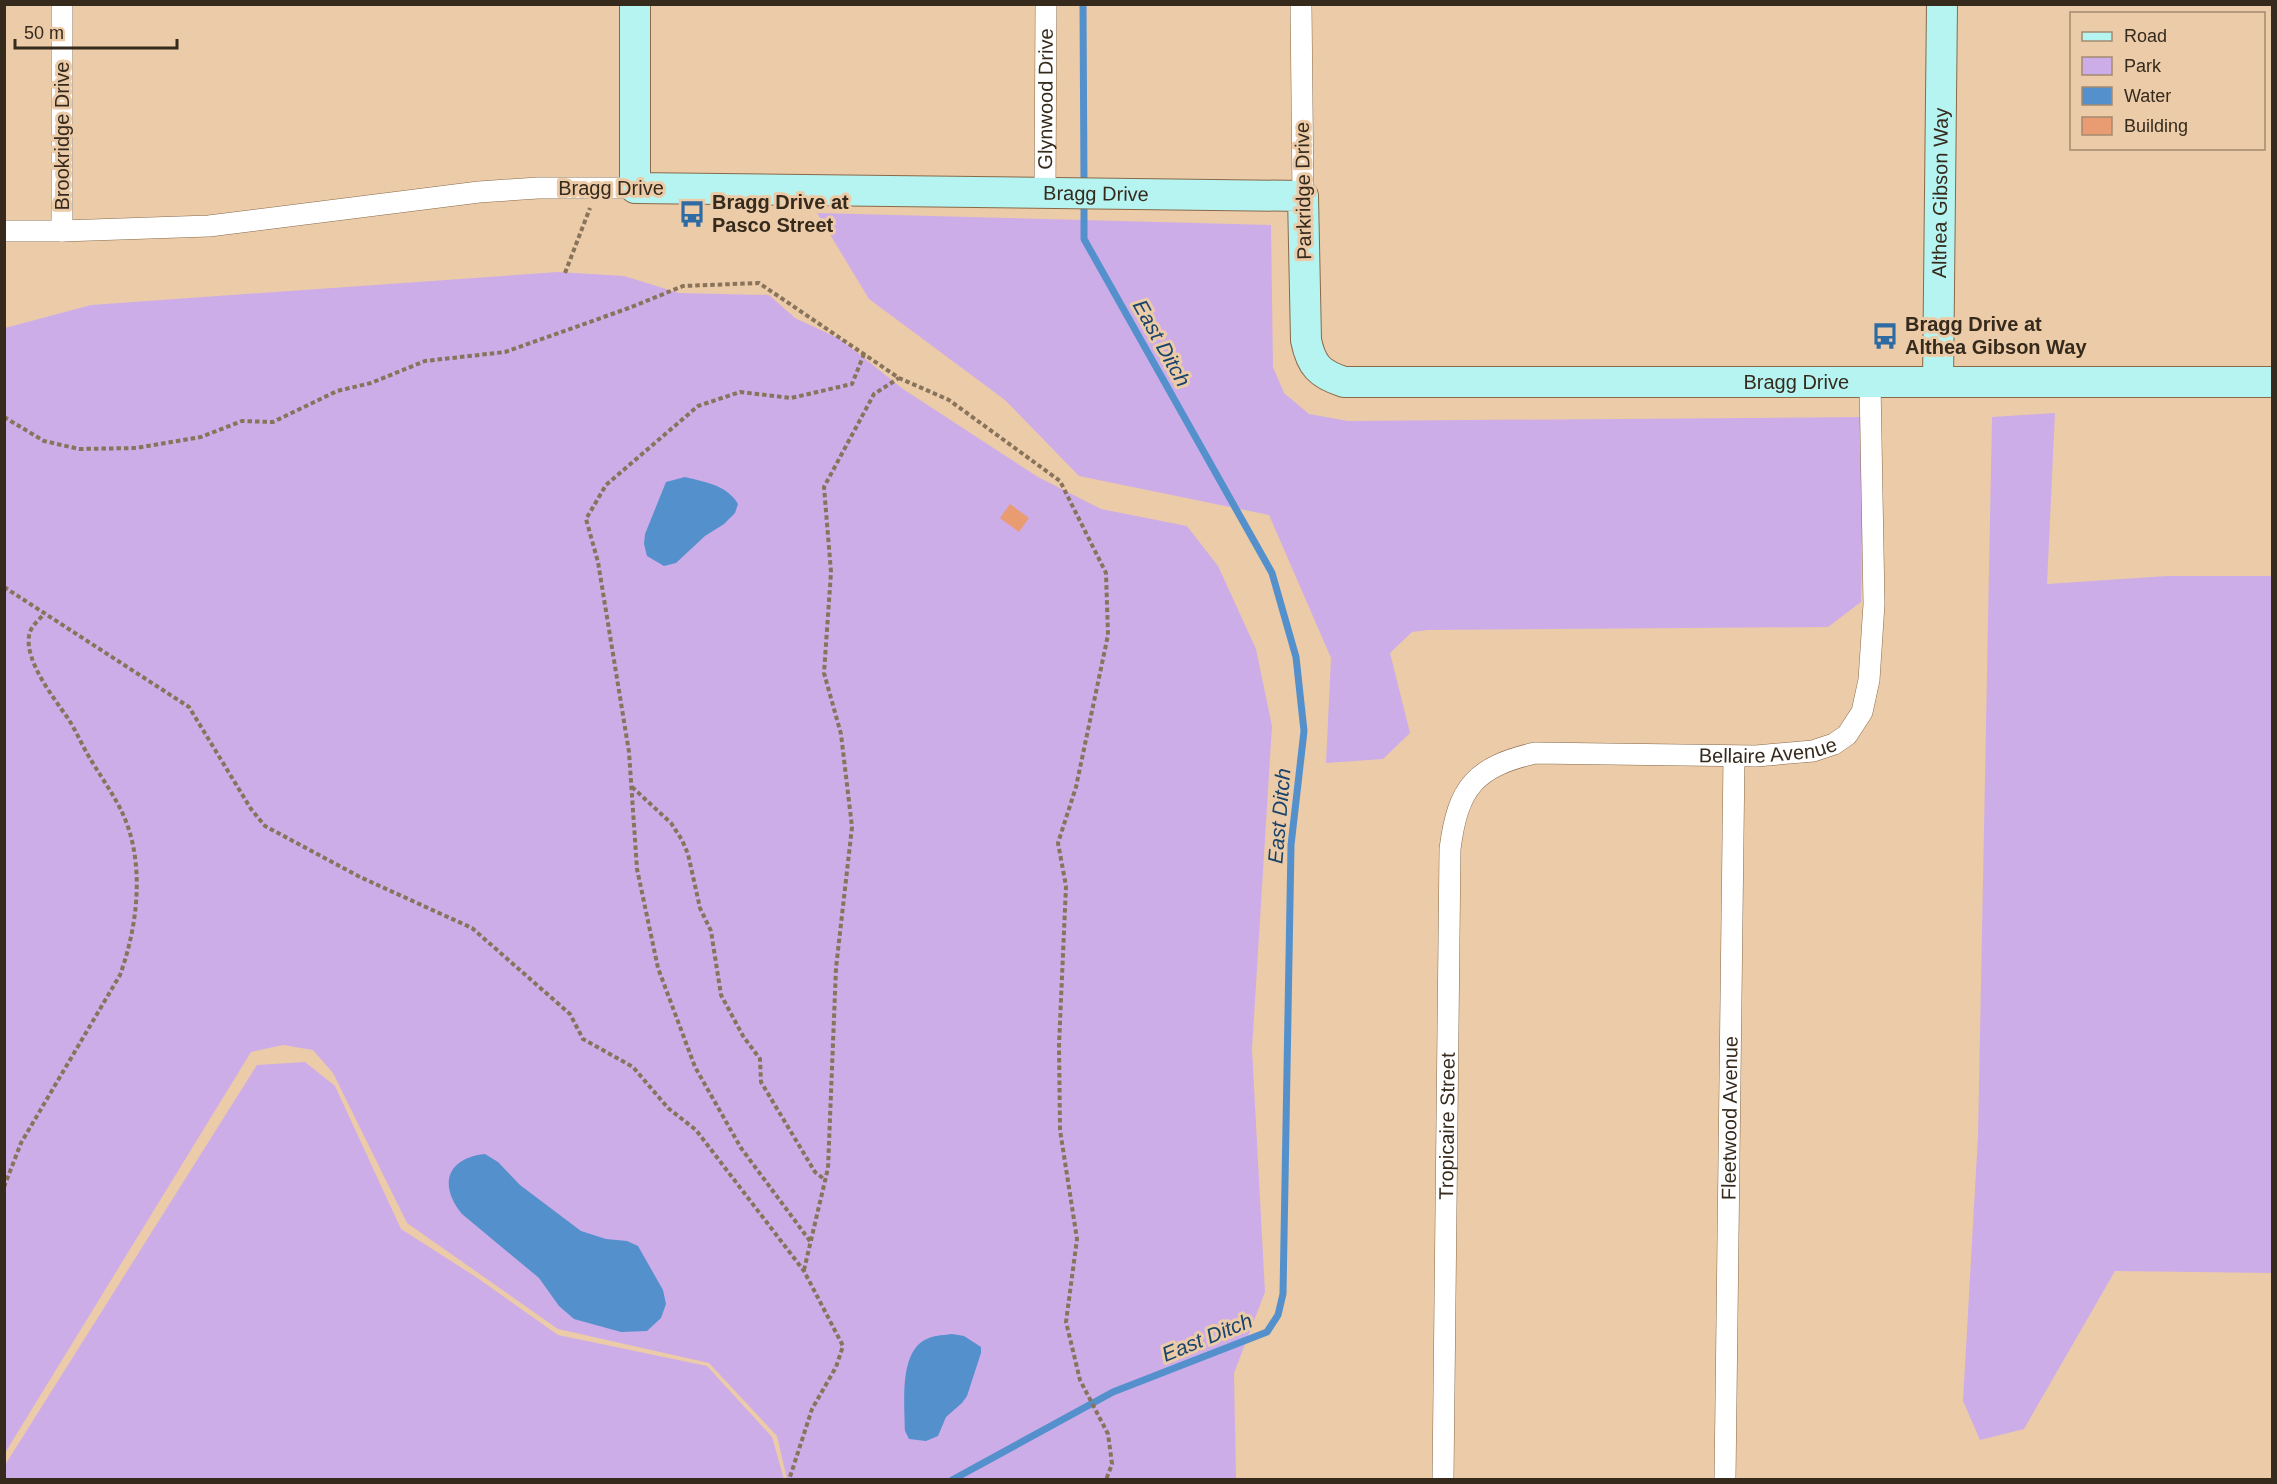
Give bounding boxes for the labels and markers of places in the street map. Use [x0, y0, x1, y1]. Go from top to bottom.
place label: Bragg Drive at Pasco Street [712, 191, 849, 236]
bus stop icon: Bragg Drive at Pasco Street [677, 199, 707, 229]
place label: Bragg Drive at Althea Gibson Way [1905, 313, 2087, 358]
bus stop icon: Bragg Drive at Althea Gibson Way [1870, 321, 1900, 351]

